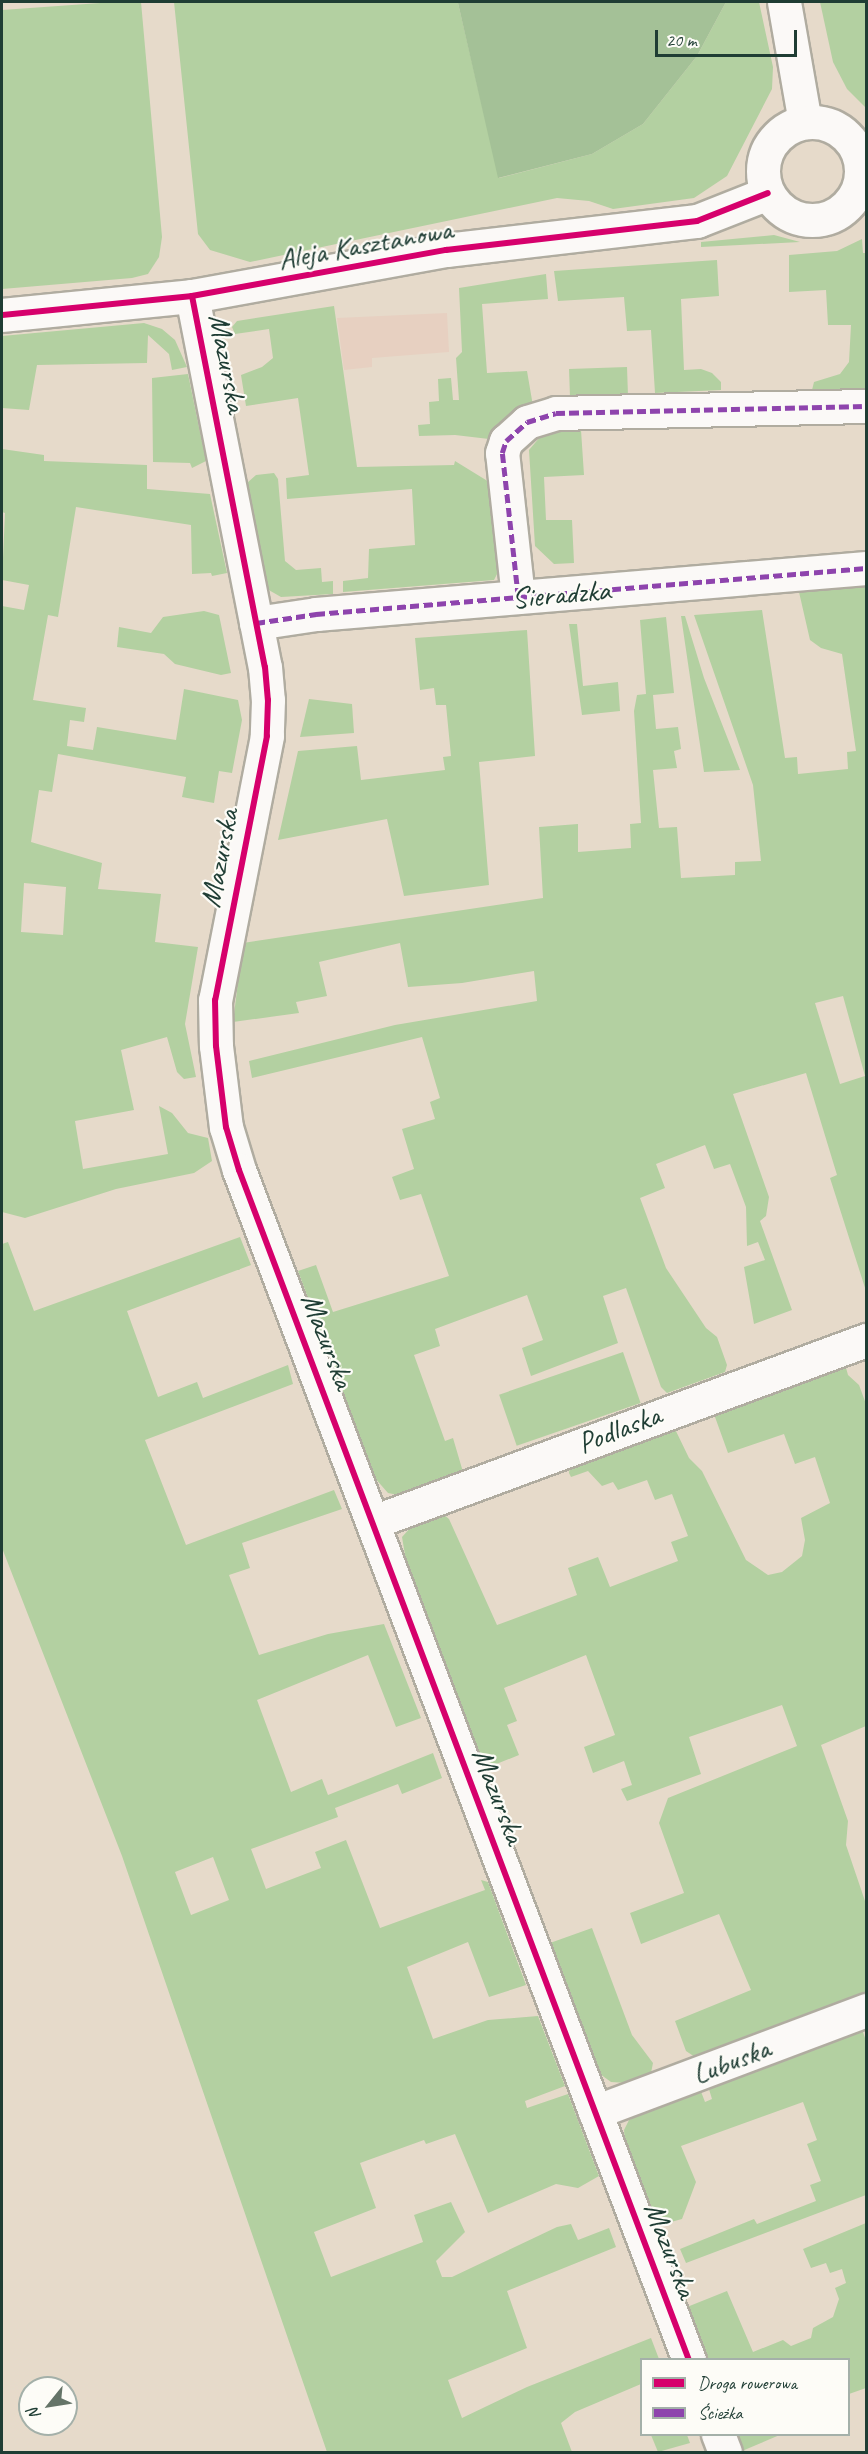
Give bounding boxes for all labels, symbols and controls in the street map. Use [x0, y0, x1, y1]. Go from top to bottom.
scale bar [658, 18, 800, 56]
text: 20 m [666, 29, 697, 51]
street label: Aleja Kasztanowa [275, 211, 455, 277]
street label: Mazurska [201, 311, 255, 415]
street label: Sieradzka [510, 572, 612, 616]
street label: Mazurska [192, 806, 246, 910]
street label: Mazurska [293, 1288, 363, 1394]
street label: Podlaska [572, 1397, 666, 1461]
street label: Mazurska [464, 1743, 534, 1849]
street label: Lubuska [687, 2030, 775, 2092]
street label: Mazurska [636, 2197, 706, 2303]
legend [640, 2358, 850, 2436]
text: Droga rowerowa [698, 2372, 797, 2394]
north arrow [18, 2376, 78, 2436]
text: Ścieżka [698, 2402, 742, 2424]
text: N [23, 2405, 45, 2423]

